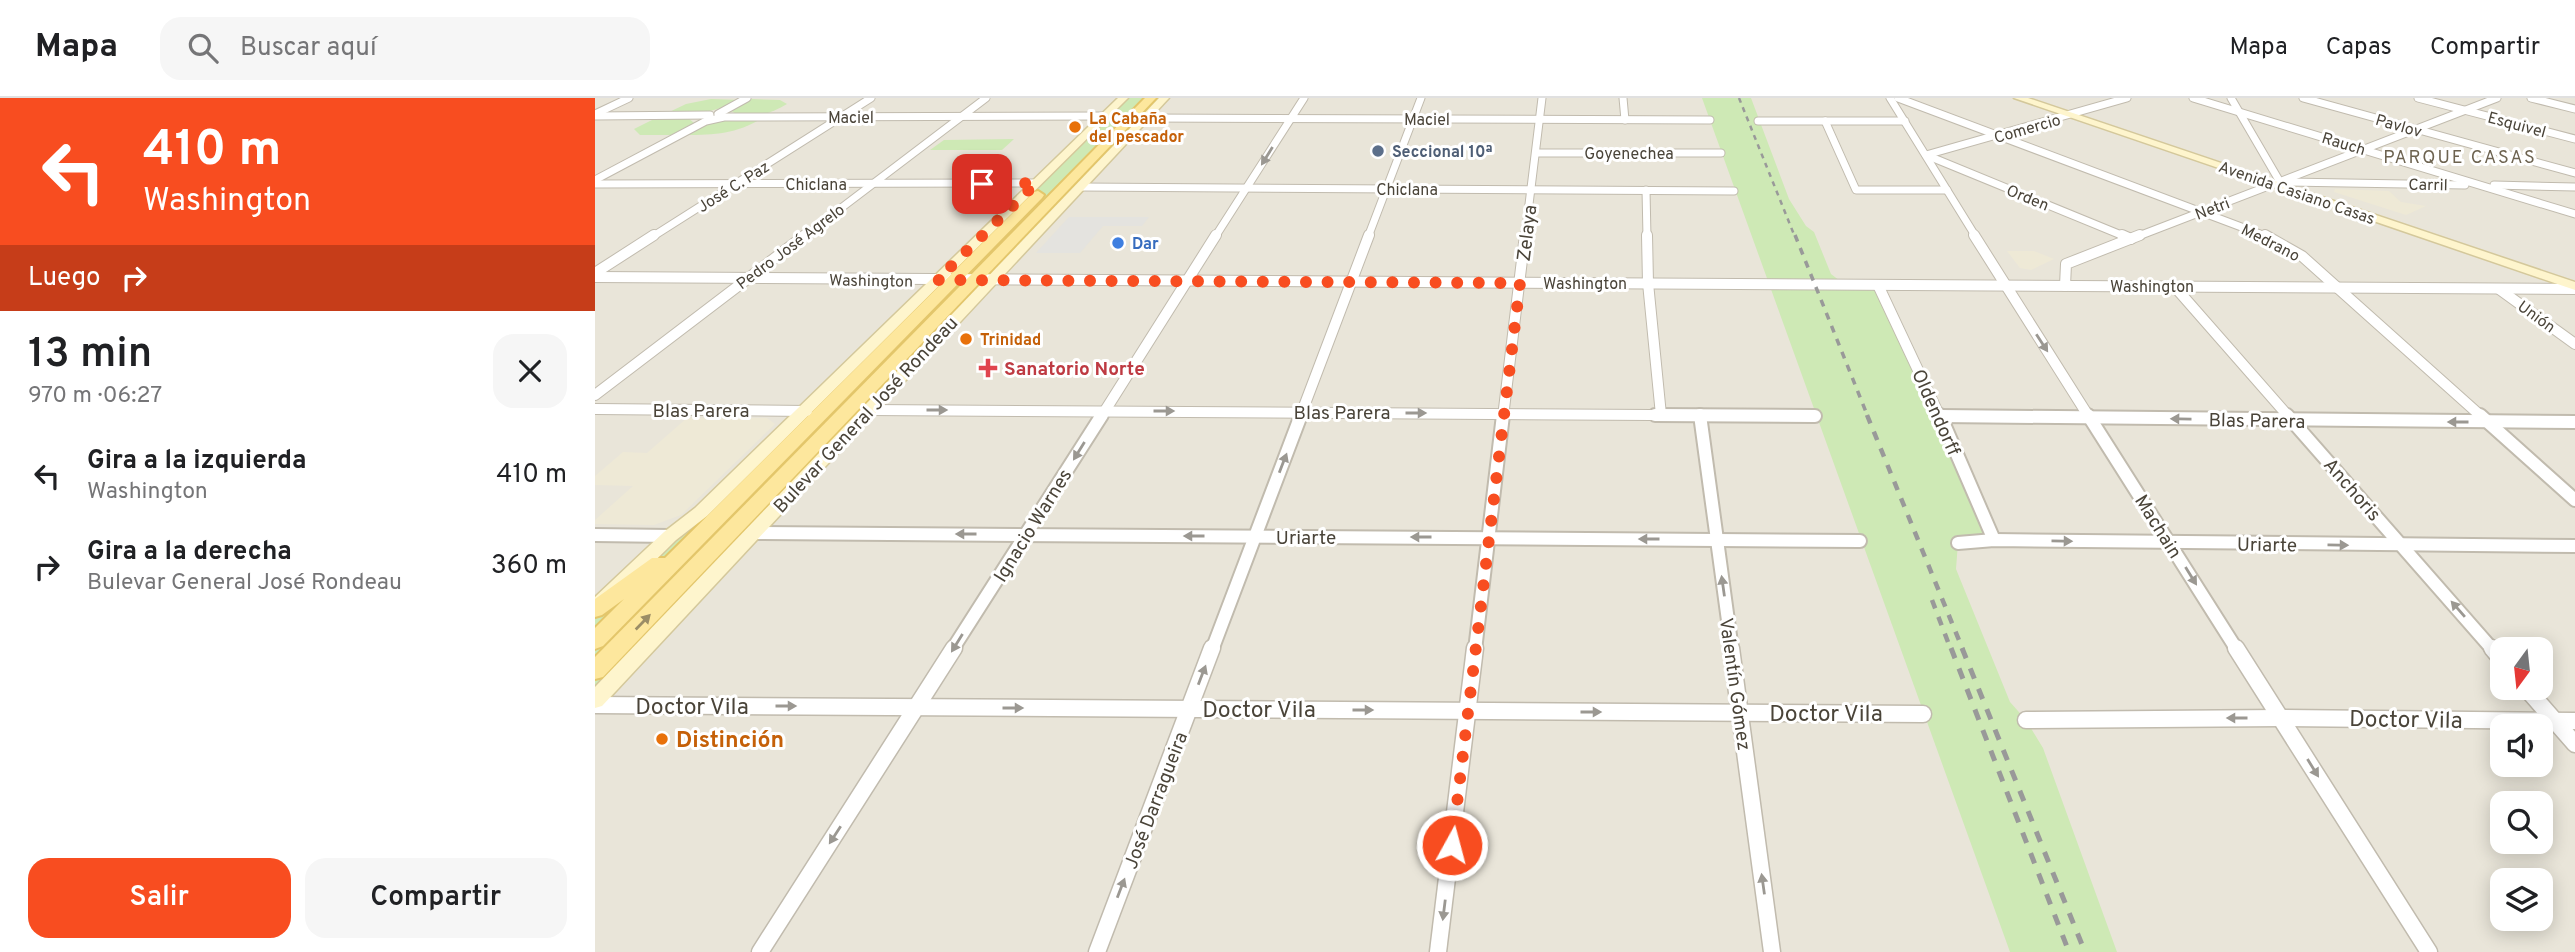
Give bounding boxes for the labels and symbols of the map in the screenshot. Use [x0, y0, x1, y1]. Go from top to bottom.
street label: Maciel [828, 109, 874, 129]
street label: Esquivel [2485, 109, 2548, 143]
place label: La Cabaña del pescador [1089, 110, 1184, 148]
street label: Maciel [1404, 111, 1450, 131]
street label: Comercio [1992, 111, 2063, 149]
street label: Pavlov [2373, 111, 2424, 143]
marker: La Cabaña del pescador [1067, 119, 1083, 135]
street label: Rauch [2319, 129, 2368, 161]
marker: Seccional 10ª [1370, 143, 1386, 159]
place label: Seccional 10ª [1392, 143, 1493, 163]
street label: Goyenechea [1584, 145, 1674, 165]
one-way arrow [1261, 146, 1274, 165]
district label: PARQUE CASAS [2383, 147, 2537, 170]
pin [952, 154, 1012, 214]
street label: José C. Paz [694, 158, 774, 218]
street label: Avenida Casiano Casas [2216, 158, 2377, 230]
street label: Chiclana [785, 176, 847, 196]
street label: Carril [2408, 176, 2448, 196]
street label: Chiclana [1376, 181, 1438, 201]
street label: Orden [2003, 181, 2052, 216]
street label: Netri [2193, 194, 2233, 226]
street label: Pedro José Agrelo [733, 200, 849, 295]
street label: Zelaya [1513, 204, 1543, 263]
street label: Medrano [2237, 220, 2303, 267]
marker: Dar [1110, 235, 1126, 251]
place label: Dar [1132, 235, 1159, 255]
street label: Washington [829, 271, 913, 293]
street label: Washington [1543, 275, 1627, 295]
street label: Washington [2110, 278, 2194, 298]
street label: Unión [2513, 297, 2559, 338]
street label: Bulevar General José Rondeau [769, 312, 964, 519]
marker: Trinidad [958, 331, 974, 347]
place label: Trinidad [980, 331, 1041, 351]
one-way arrow [2036, 333, 2049, 353]
marker: Sanatorio Norte [978, 358, 998, 378]
place label: Sanatorio Norte [1004, 358, 1145, 382]
street label: Oldendorff [1905, 366, 1965, 460]
street label: Blas Parera [653, 400, 749, 424]
street label: Blas Parera [1294, 402, 1390, 426]
one-way arrow [926, 404, 948, 416]
one-way arrow [1154, 405, 1176, 417]
one-way arrow [1406, 407, 1428, 419]
street label: Blas Parera [2208, 409, 2306, 435]
one-way arrow [2170, 413, 2192, 425]
one-way arrow [2447, 416, 2469, 428]
one-way arrow [1073, 441, 1086, 461]
one-way arrow [1278, 452, 1289, 473]
street label: Anchoris [2318, 454, 2385, 527]
street label: Ignacio Warnes [989, 465, 1078, 587]
street label: Machain [2128, 491, 2186, 563]
street label: Uriarte [1276, 527, 1336, 551]
one-way arrow [955, 528, 977, 540]
one-way arrow [1182, 530, 1204, 542]
one-way arrow [1410, 532, 1432, 543]
one-way arrow [1637, 533, 1659, 545]
street label: Uriarte [2237, 533, 2297, 559]
one-way arrow [2051, 536, 2073, 547]
one-way arrow [2328, 539, 2350, 551]
one-way arrow [2185, 566, 2198, 586]
one-way arrow [1717, 575, 1728, 597]
one-way arrow [2450, 600, 2466, 618]
one-way arrow [634, 614, 651, 631]
street label: Valentín Gómez [1713, 616, 1755, 752]
one-way arrow [951, 633, 964, 653]
north arrow [2490, 637, 2553, 700]
one-way arrow [1197, 665, 1208, 686]
street label: Doctor Vila [635, 694, 749, 723]
street label: Doctor Vila [1202, 697, 1316, 726]
one-way arrow [775, 700, 797, 712]
street label: Doctor Vila [1769, 701, 1883, 730]
one-way arrow [1002, 702, 1024, 714]
one-way arrow [1352, 704, 1374, 716]
one-way arrow [1580, 706, 1602, 717]
street label: Doctor Vila [2349, 706, 2463, 737]
one-way arrow [2226, 712, 2248, 724]
place label: Distinción [676, 727, 784, 756]
street label: José Darragueira [1120, 729, 1194, 873]
marker: Distinción [654, 731, 670, 747]
one-way arrow [2306, 758, 2319, 778]
position arrow [1415, 808, 1489, 882]
one-way arrow [829, 825, 842, 845]
one-way arrow [1757, 873, 1768, 895]
one-way arrow [1116, 878, 1127, 899]
one-way arrow [1438, 899, 1449, 921]

